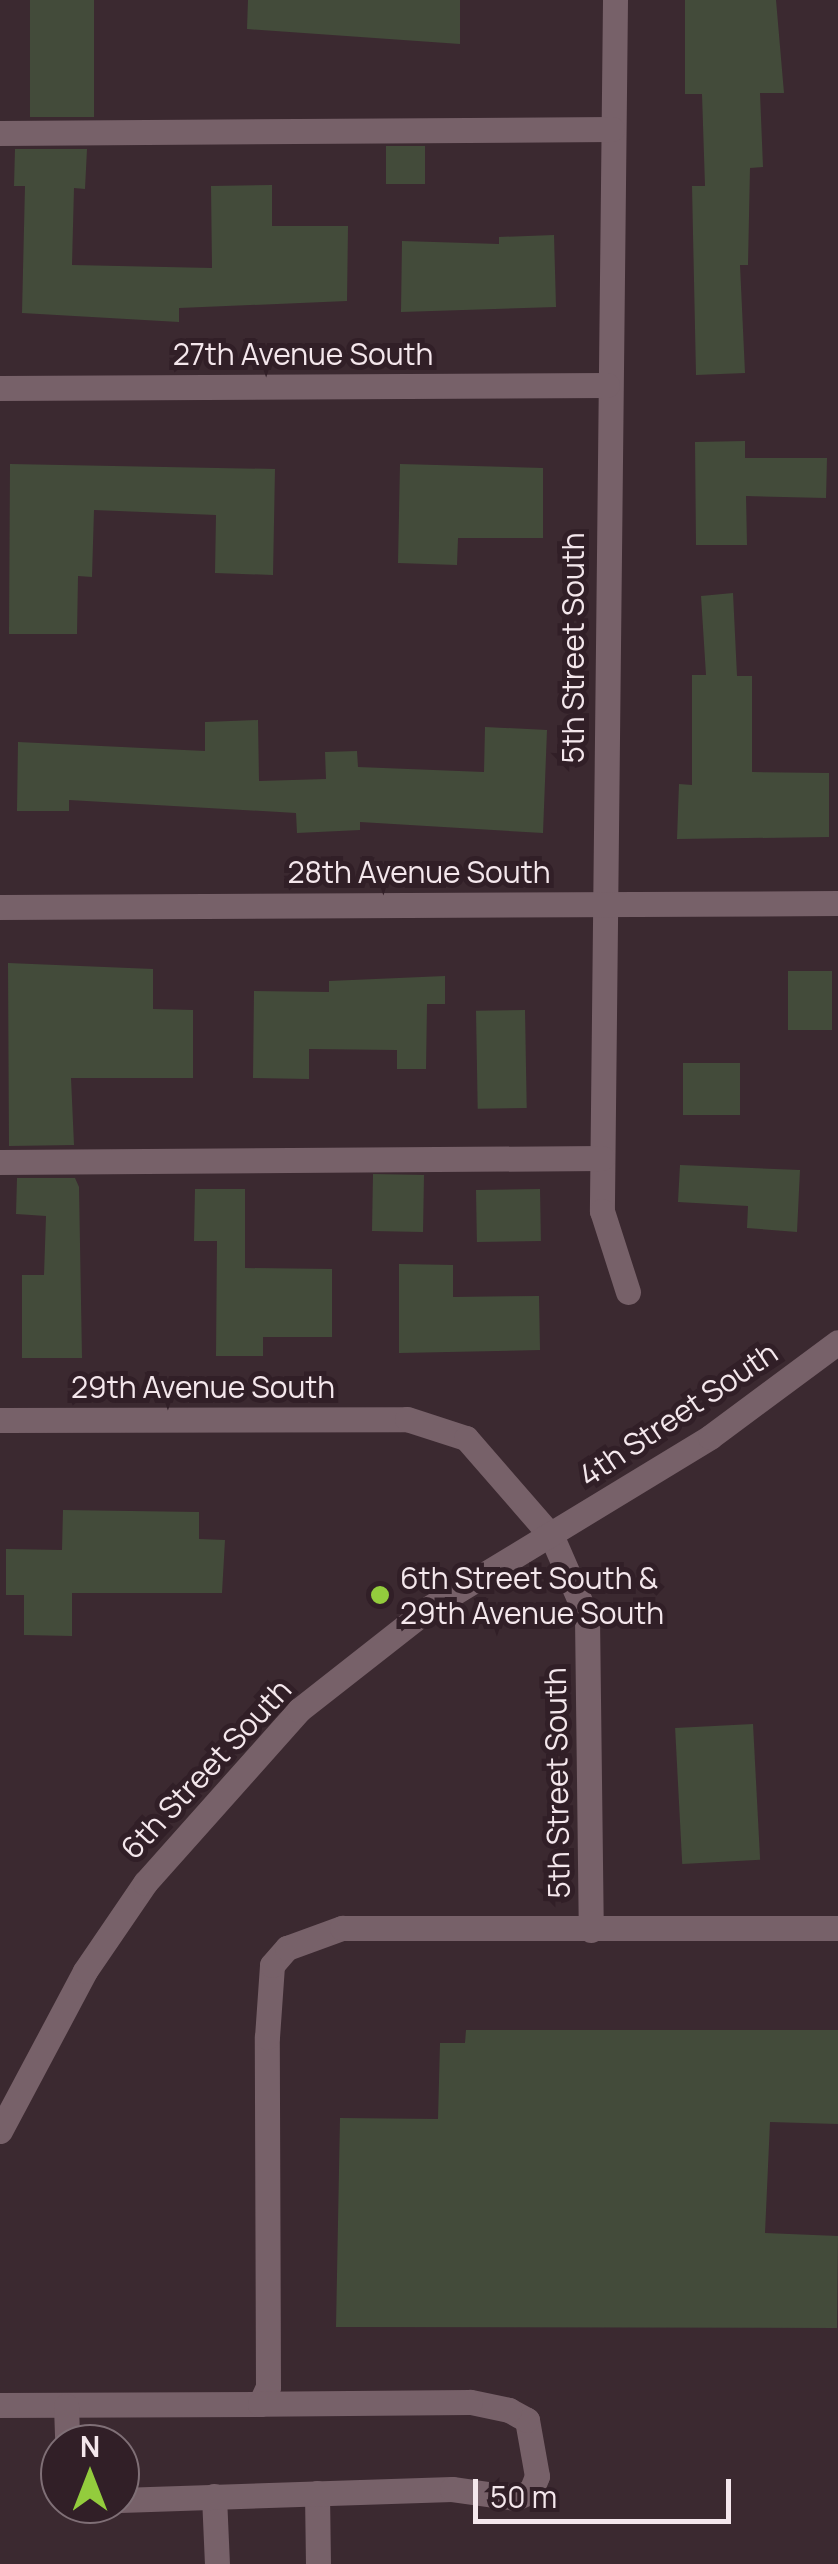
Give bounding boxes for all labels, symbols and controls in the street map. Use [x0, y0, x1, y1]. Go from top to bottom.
street label: 27th Avenue South [173, 336, 433, 372]
street label: 5th Street South [555, 532, 591, 764]
street label: 28th Avenue South [288, 854, 550, 890]
street label: 4th Street South [572, 1334, 784, 1494]
street label: 29th Avenue South [71, 1369, 335, 1405]
place label: 6th Street South & 29th Avenue South [400, 1560, 664, 1630]
marker: 6th Street South & 29th Avenue South [369, 1584, 391, 1606]
street label: 5th Street South [537, 1667, 577, 1899]
street label: 6th Street South [114, 1672, 298, 1866]
north arrow [40, 2424, 140, 2524]
text: N [80, 2427, 100, 2465]
scale bar [478, 2459, 736, 2521]
text: 50 m [490, 2476, 557, 2517]

